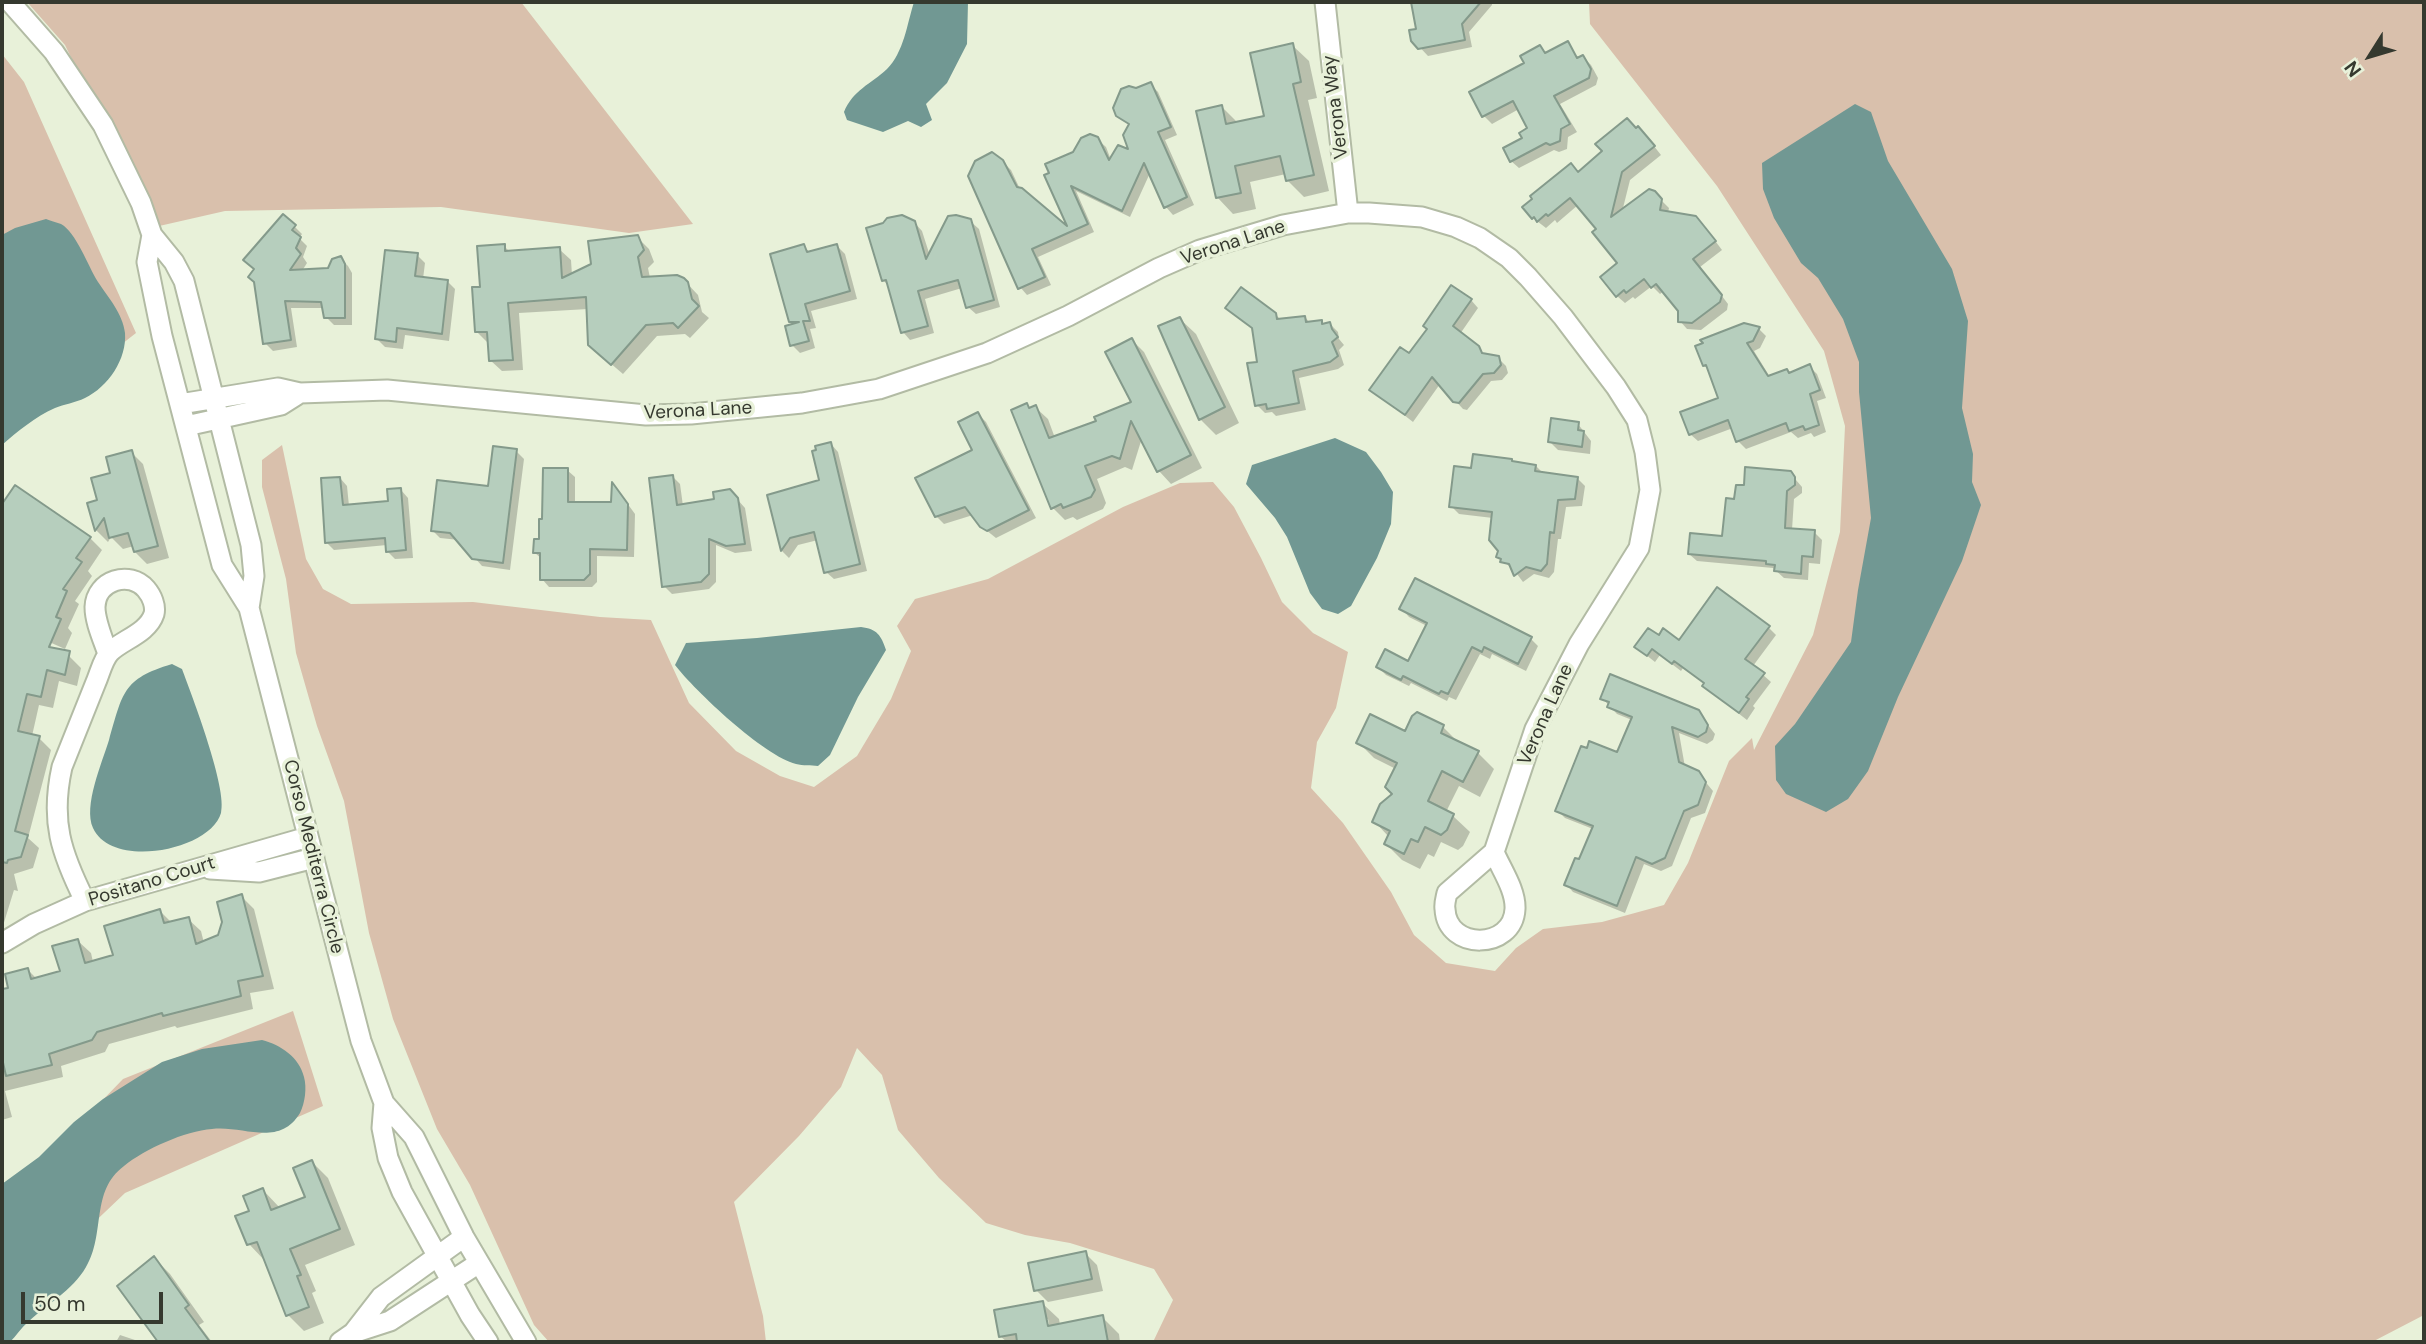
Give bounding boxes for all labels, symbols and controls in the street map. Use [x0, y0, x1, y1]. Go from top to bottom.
north arrow [2335, 21, 2405, 91]
street label: Verona Way [1318, 54, 1354, 160]
text: N [2339, 56, 2367, 82]
street label: Verona Lane [1178, 215, 1288, 271]
street label: Verona Lane [643, 397, 753, 425]
street label: Verona Lane [1514, 661, 1578, 769]
street label: Corso Mediterra Circle [278, 758, 348, 956]
street label: Positano Court [86, 852, 218, 912]
scale bar [24, 1278, 166, 1322]
text: 50 m [34, 1290, 85, 1318]

